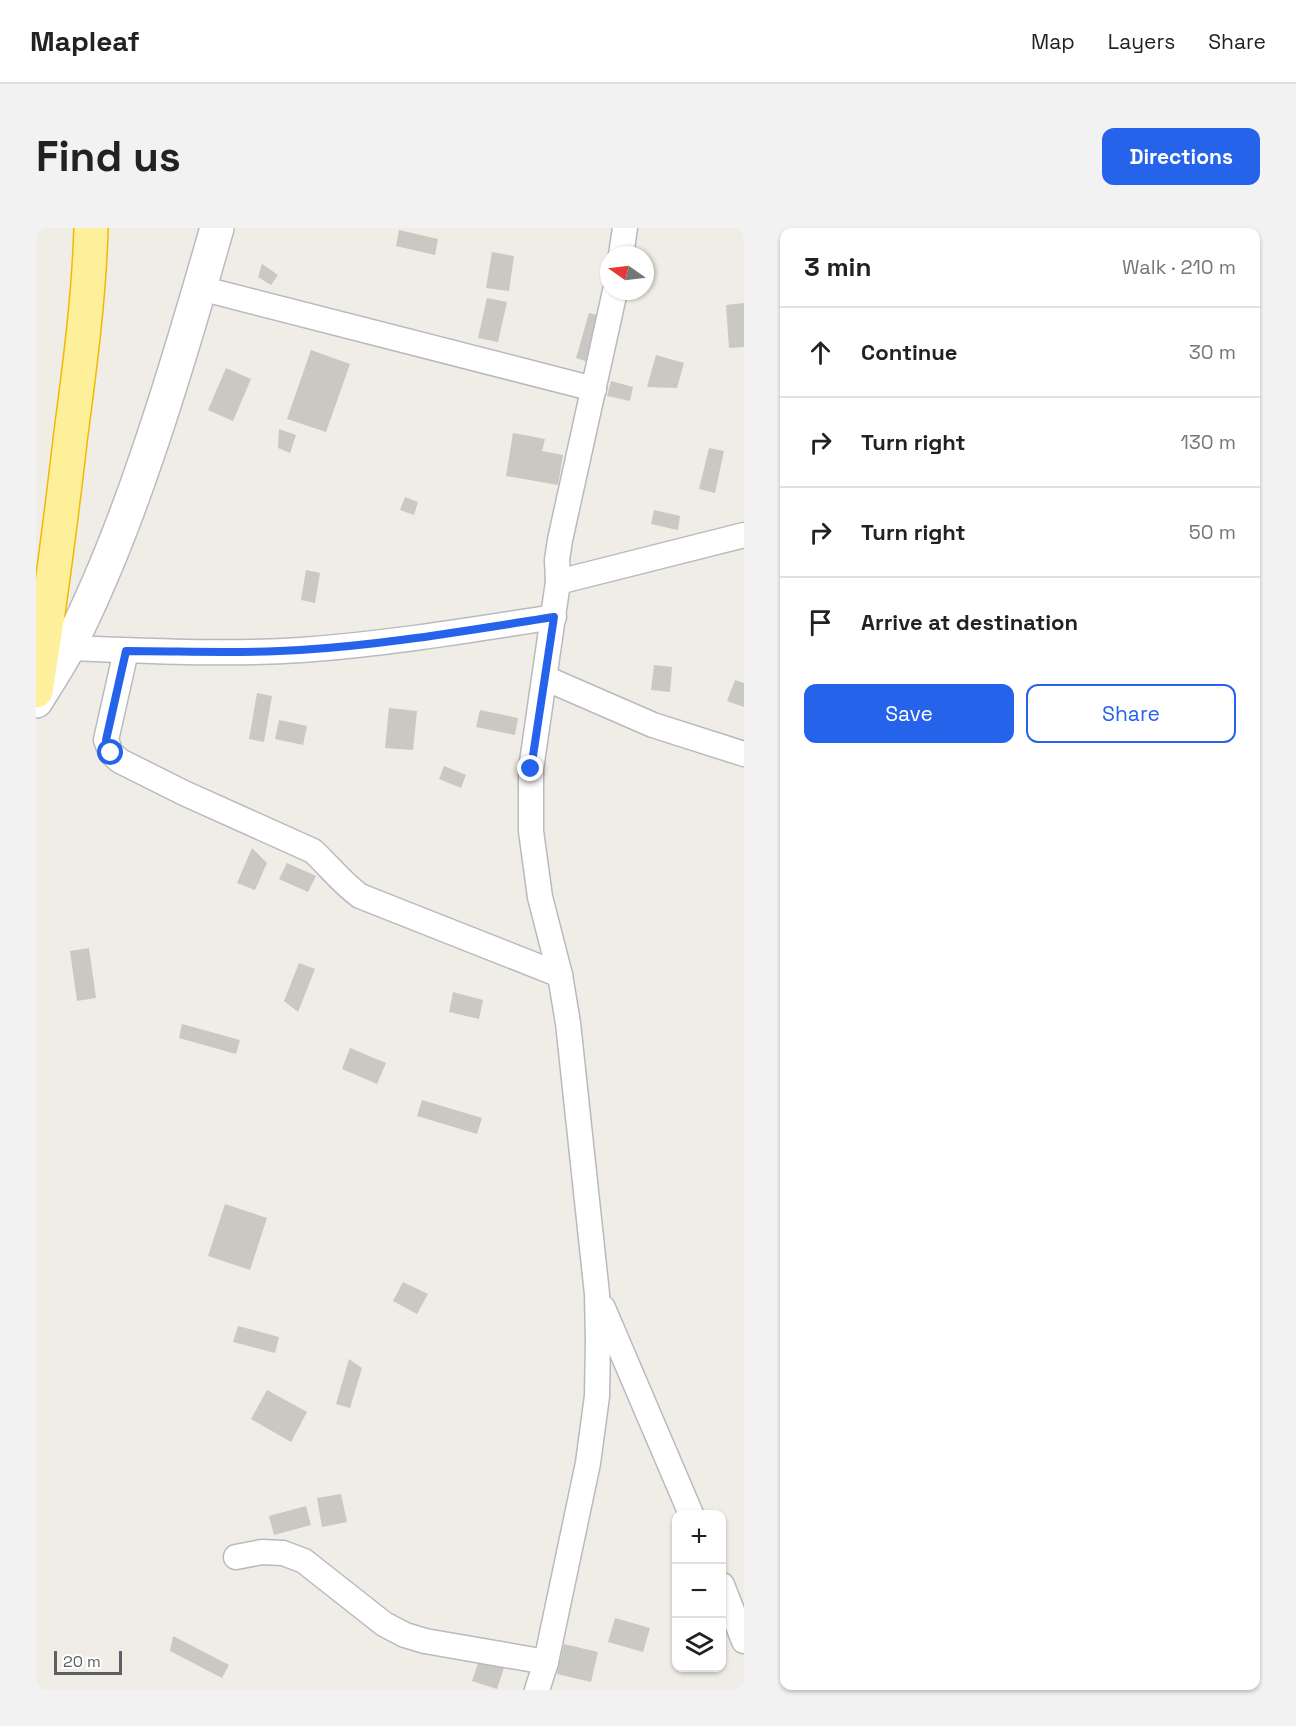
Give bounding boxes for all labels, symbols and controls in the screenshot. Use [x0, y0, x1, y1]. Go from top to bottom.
text: Mapleaf [30, 23, 140, 59]
text: Map [1031, 28, 1075, 55]
text: Layers [1108, 28, 1175, 55]
text: Share [1208, 28, 1266, 55]
button: Directions [1102, 128, 1260, 185]
text: Find us [36, 130, 181, 183]
north arrow [600, 246, 654, 300]
text: 3 min [804, 250, 872, 284]
text: Walk · 210 m [1122, 254, 1236, 280]
icon: ahead [804, 336, 837, 369]
text: Continue [861, 338, 957, 366]
text: 30 m [1189, 339, 1236, 365]
icon: right [804, 426, 837, 459]
text: Turn right [861, 428, 966, 456]
text: 130 m [1180, 429, 1236, 455]
icon: right [804, 516, 837, 549]
text: Turn right [861, 518, 966, 546]
text: 50 m [1189, 519, 1236, 545]
icon: arrive [804, 606, 837, 639]
text: Arrive at destination [861, 608, 1078, 636]
button: Save [804, 684, 1014, 743]
button: Share [1026, 684, 1236, 743]
route start [97, 739, 123, 765]
route end [517, 755, 543, 781]
map controls [672, 1510, 726, 1672]
button: + [672, 1510, 726, 1564]
button: − [672, 1564, 726, 1618]
button: layers [672, 1618, 726, 1672]
scale bar [54, 1648, 122, 1676]
text: 20 m [63, 1651, 101, 1672]

